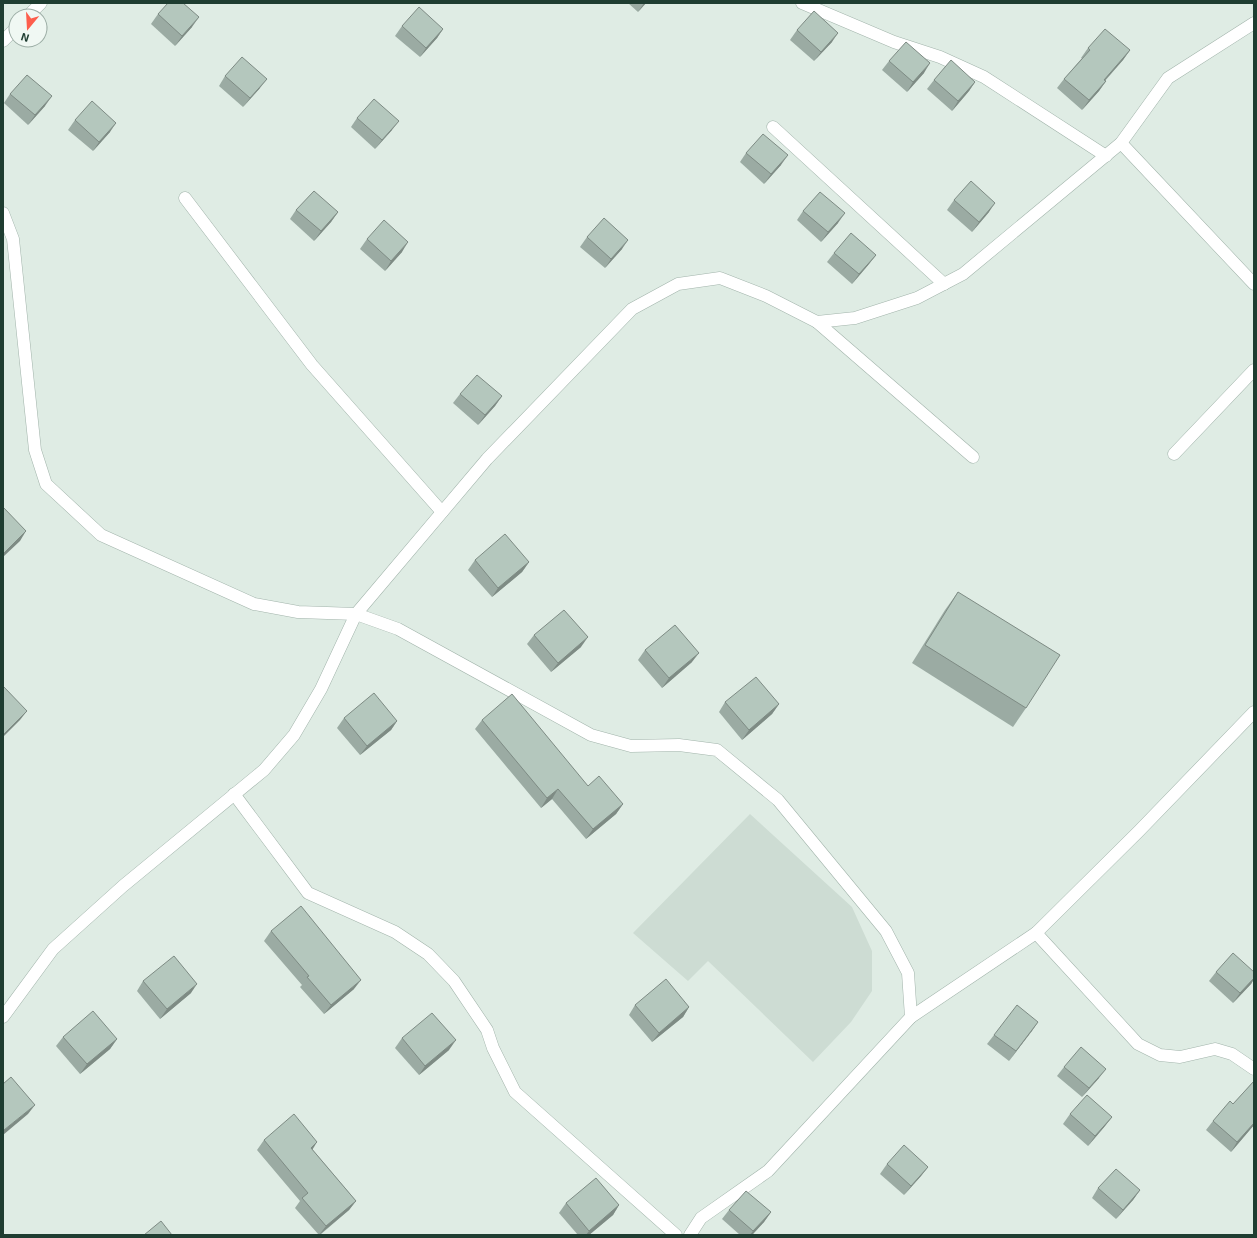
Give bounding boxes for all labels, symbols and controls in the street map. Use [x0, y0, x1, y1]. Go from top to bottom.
north arrow [8, 8, 48, 48]
text: N [19, 31, 31, 45]

